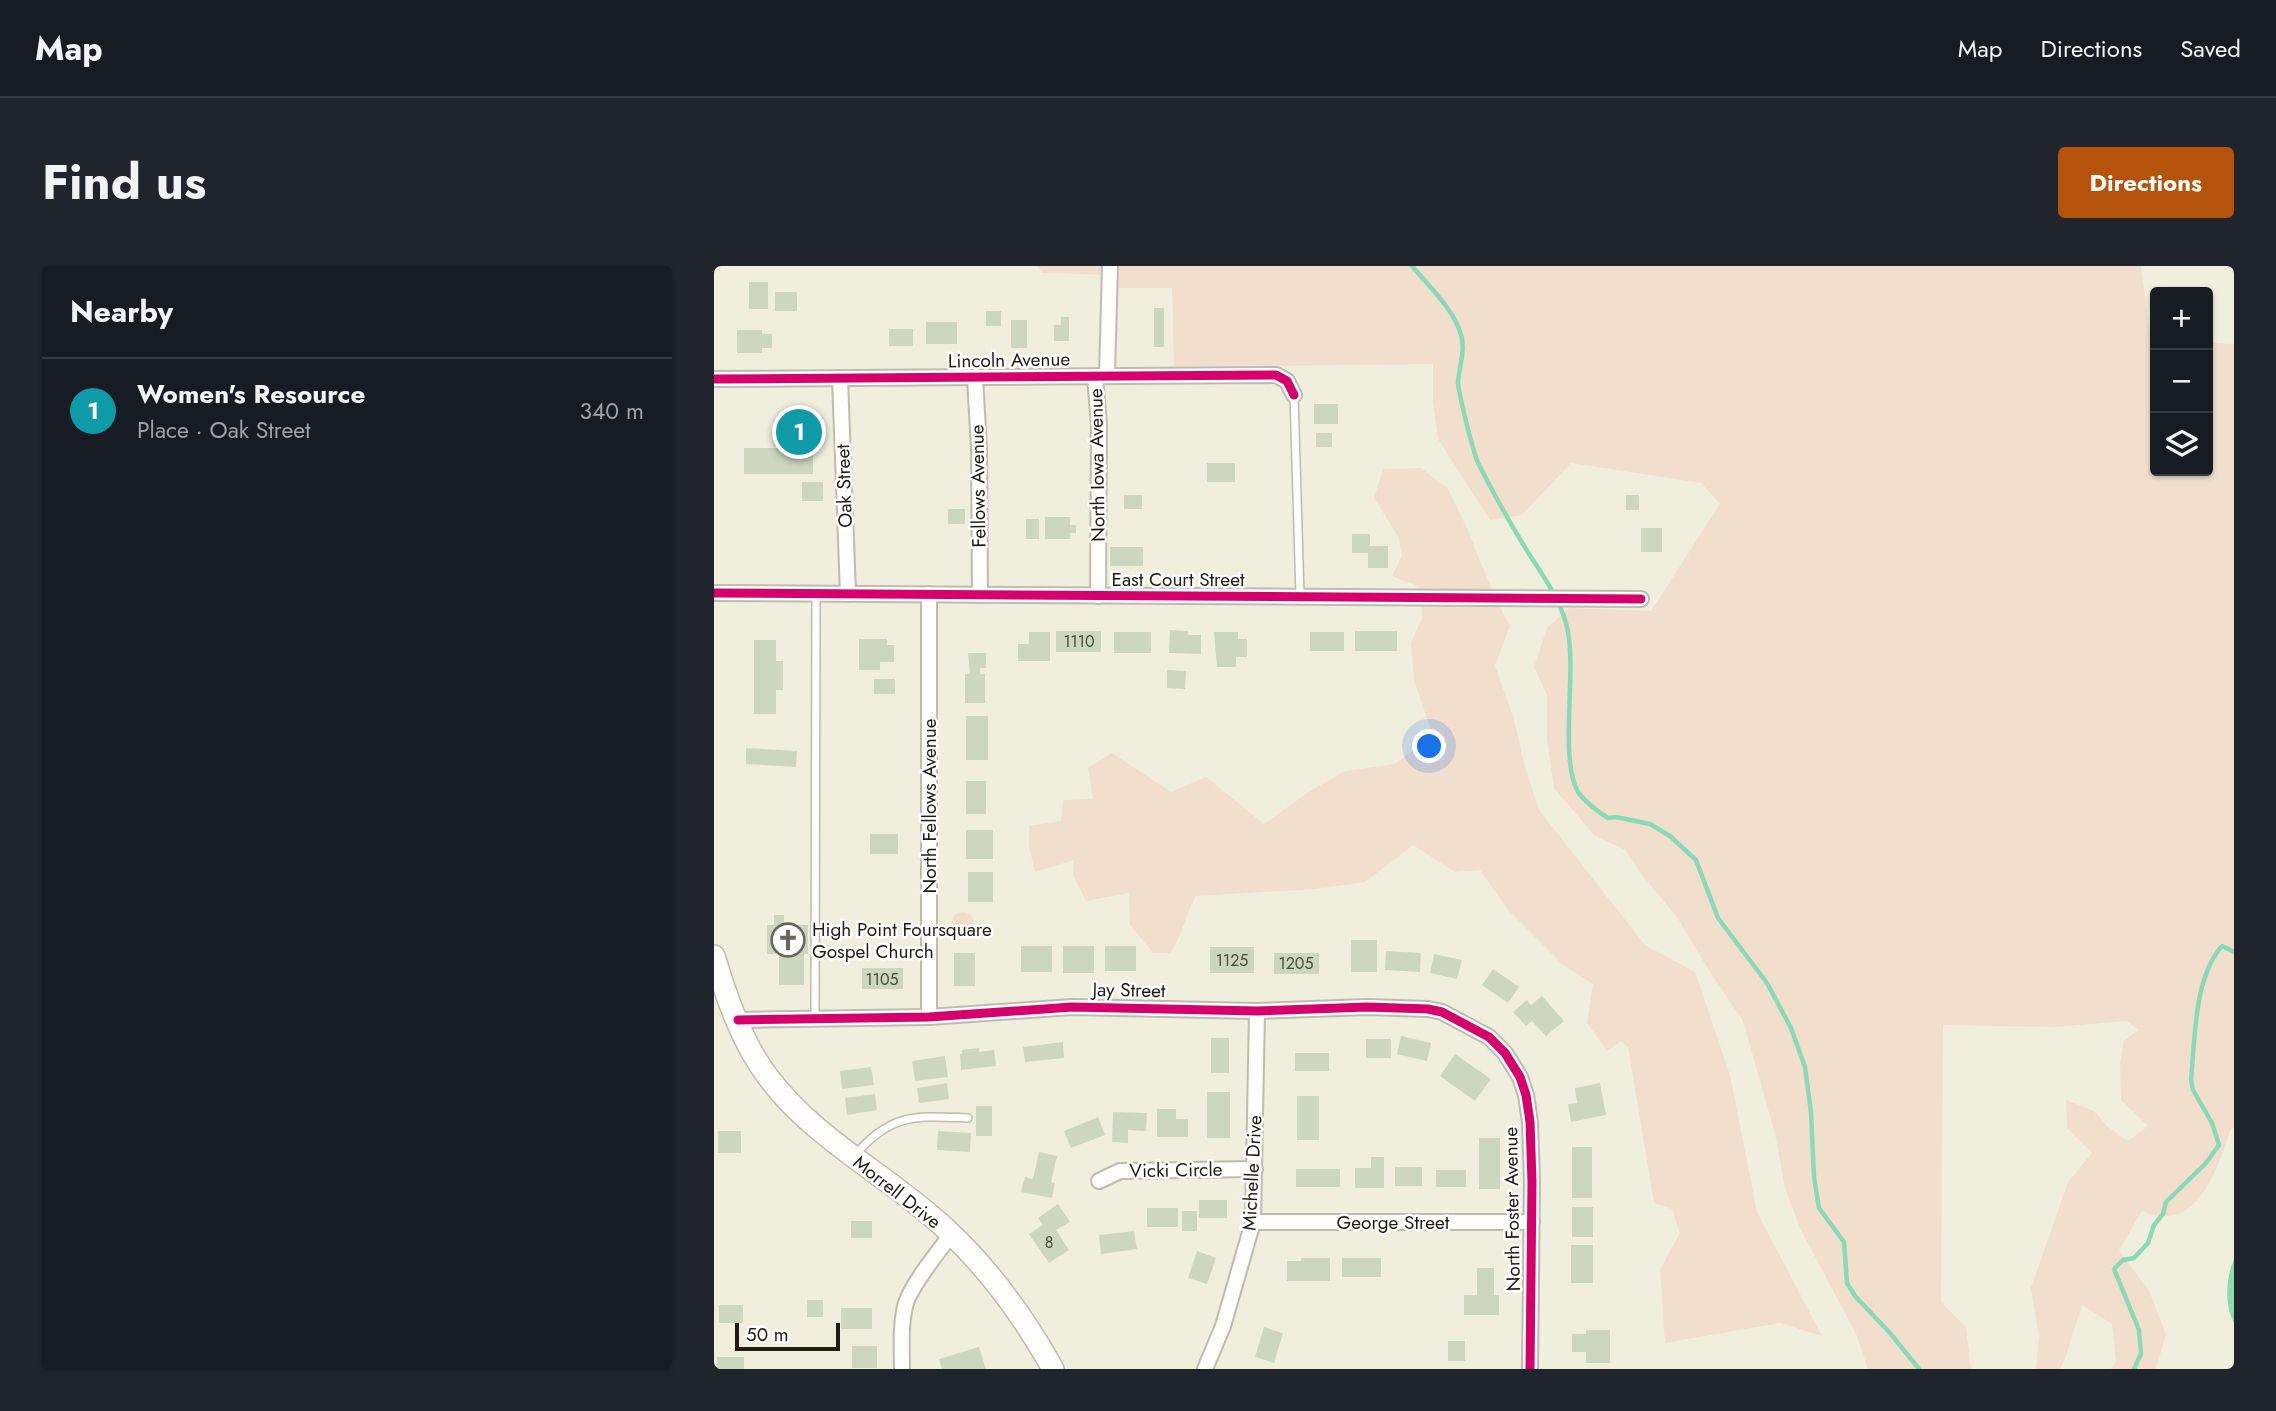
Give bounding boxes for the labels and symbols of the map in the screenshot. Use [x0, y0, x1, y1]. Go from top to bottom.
street label: Lincoln Avenue [948, 345, 1071, 375]
street label: North Iowa Avenue [1082, 388, 1112, 542]
pin: 1 [776, 406, 822, 458]
street label: Fellows Avenue [963, 424, 993, 548]
street label: Oak Street [829, 443, 859, 528]
street label: East Court Street [1112, 566, 1245, 593]
house number: 1110 [1063, 630, 1095, 653]
street label: North Fellows Avenue [916, 718, 943, 893]
your location [1412, 729, 1446, 763]
place label: High Point Foursquare Gospel Church [812, 916, 992, 965]
church icon: High Point Foursquare Gospel Church [769, 921, 807, 959]
house number: 1125 [1216, 949, 1248, 972]
house number: 1205 [1279, 952, 1313, 975]
house number: 1105 [865, 968, 899, 991]
street label: Jay Street [1089, 976, 1166, 1004]
street label: Michelle Drive [1235, 1114, 1269, 1231]
street label: North Foster Avenue [1497, 1126, 1527, 1292]
street label: Morrell Drive [847, 1149, 947, 1235]
street label: Vicki Circle [1129, 1156, 1223, 1184]
street label: George Street [1337, 1209, 1450, 1236]
house number: 8 [1045, 1231, 1053, 1254]
scale bar [735, 1320, 840, 1352]

